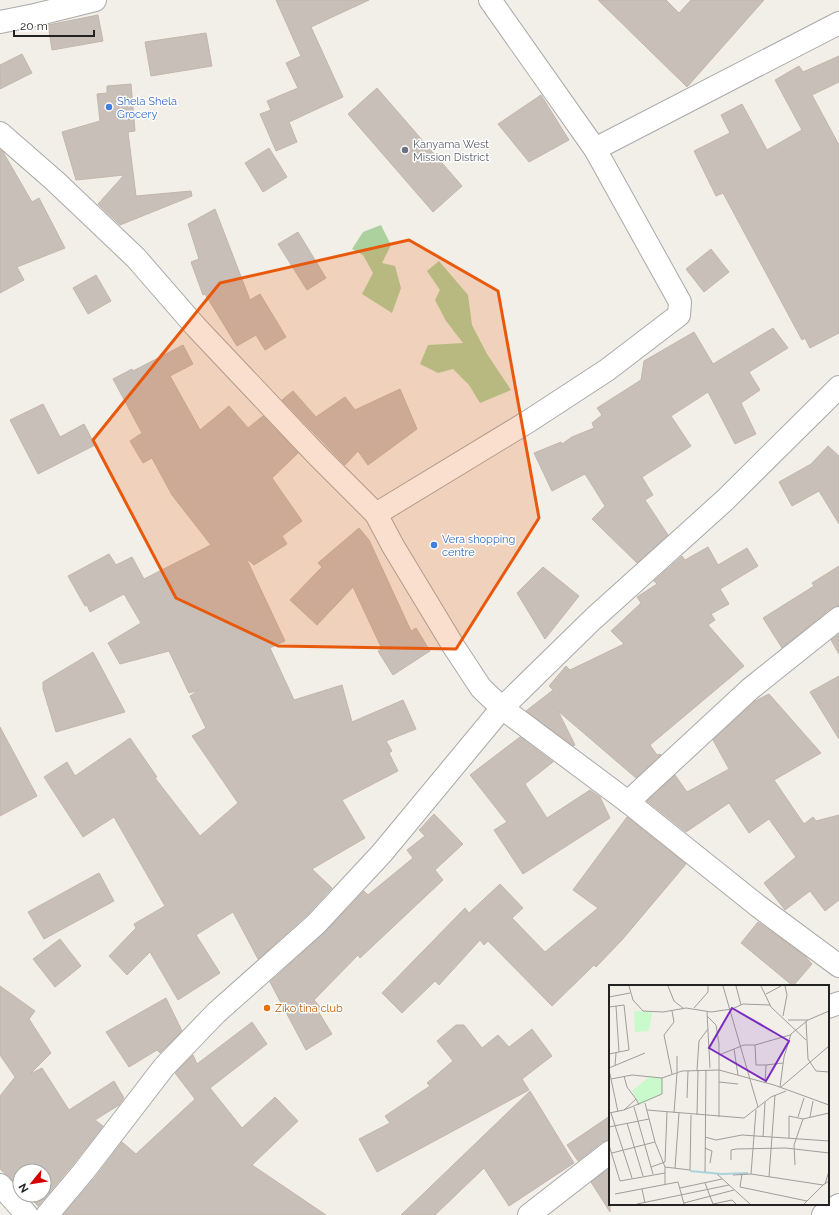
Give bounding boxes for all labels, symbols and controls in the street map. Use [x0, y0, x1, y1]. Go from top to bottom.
scale bar [14, 12, 94, 38]
text: 20 m [20, 19, 48, 33]
place label: Shela Shela Grocery [117, 95, 177, 121]
marker: Shela Shela Grocery [104, 102, 114, 112]
place label: Kanyama West Mission District [413, 138, 489, 164]
marker: Kanyama West Mission District [400, 145, 410, 155]
place label: Vera shopping centre [442, 533, 515, 559]
marker: Vera shopping centre [429, 540, 439, 550]
inset map [609, 985, 829, 1205]
place label: Ziko tina club [275, 1002, 343, 1015]
marker: Ziko tina club [262, 1003, 272, 1013]
north arrow [12, 1163, 52, 1203]
text: N [16, 1181, 32, 1195]

